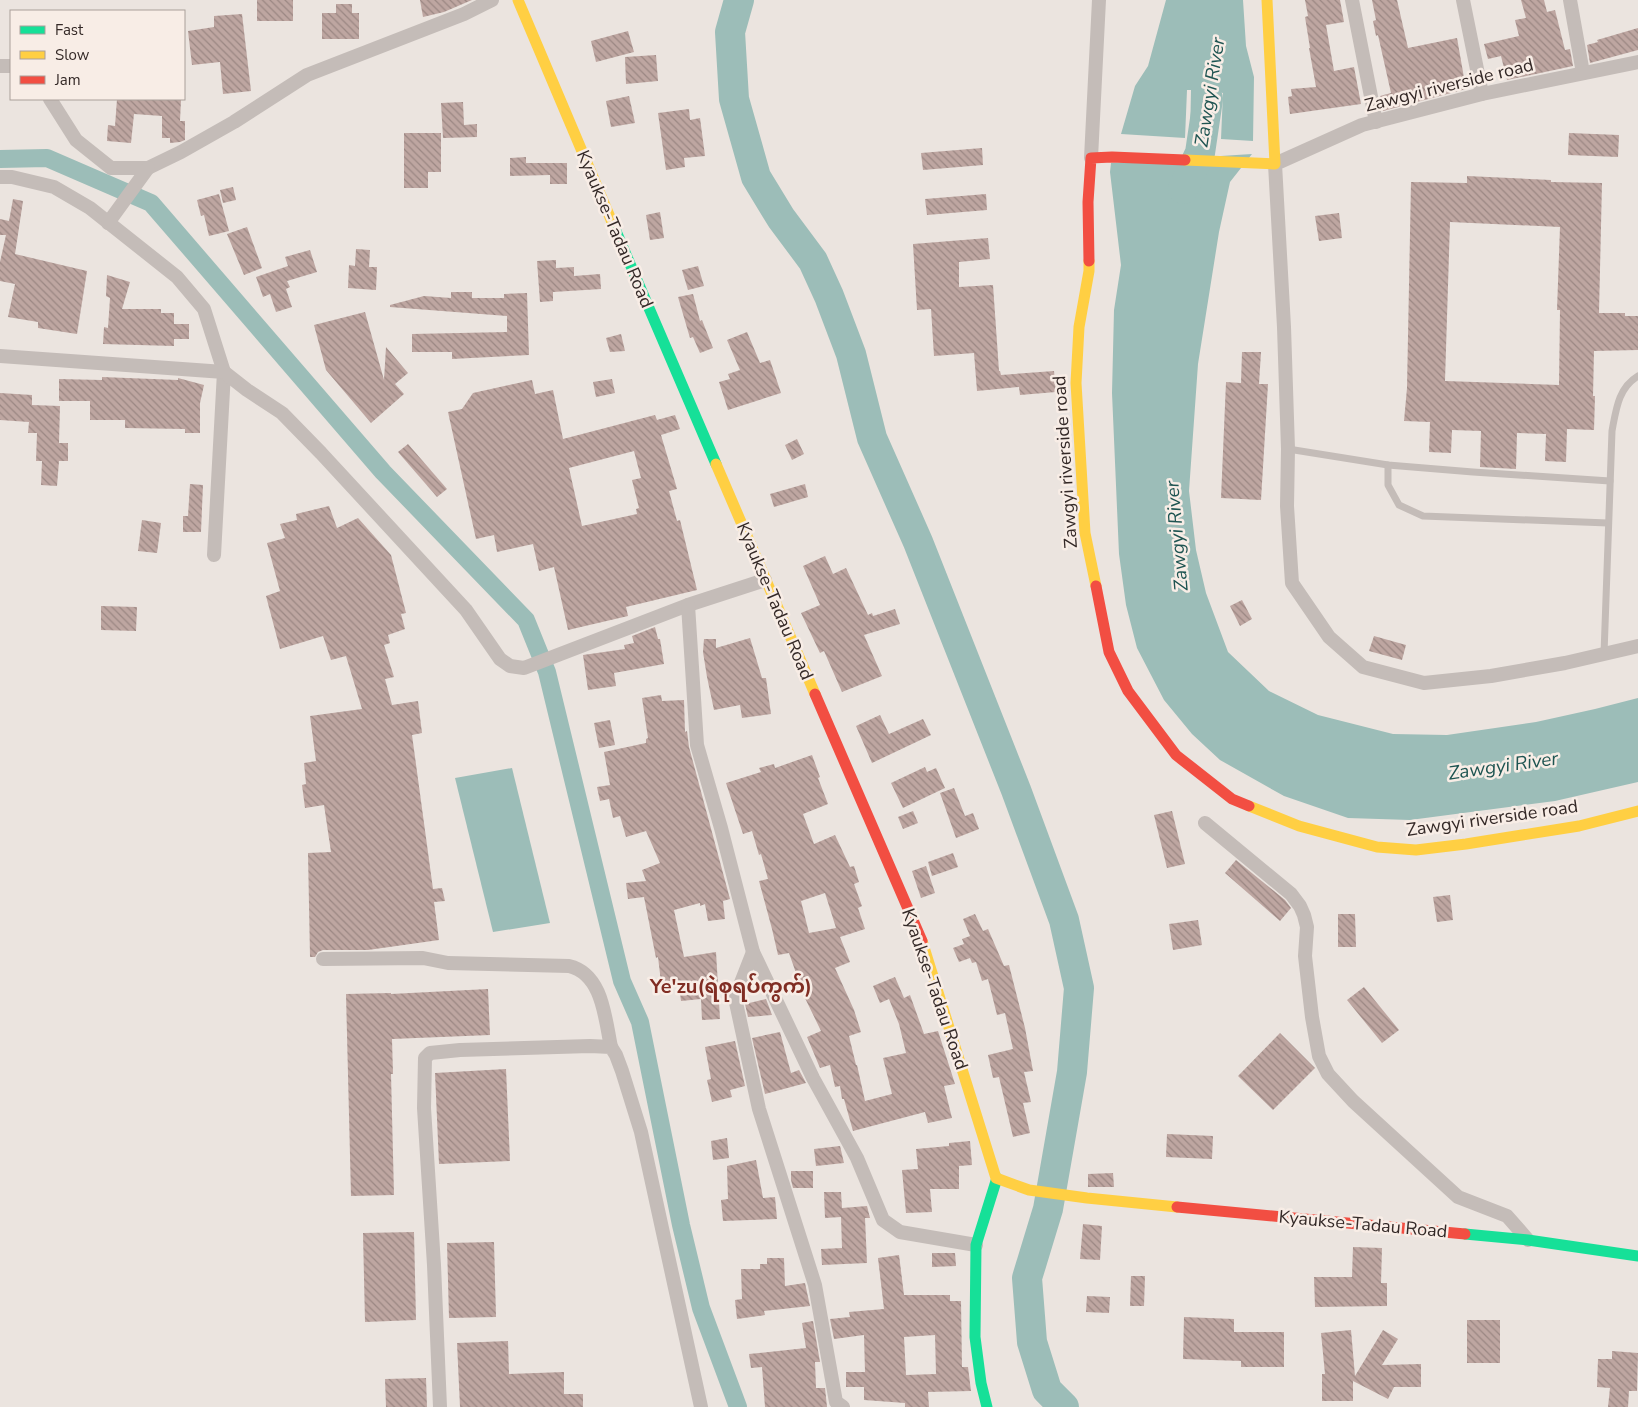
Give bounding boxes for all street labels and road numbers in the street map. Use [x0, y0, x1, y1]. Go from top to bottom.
street label: Zawgyi riverside road [1362, 52, 1536, 118]
street label: Kyaukse-Tadau Road [571, 146, 659, 312]
street label: Zawgyi riverside road [1047, 375, 1083, 549]
street label: Kyaukse-Tadau Road [731, 518, 819, 684]
street label: Zawgyi riverside road [1405, 794, 1579, 842]
street label: Kyaukse-Tadau Road [896, 905, 974, 1073]
street label: Kyaukse-Tadau Road [1278, 1205, 1448, 1243]

